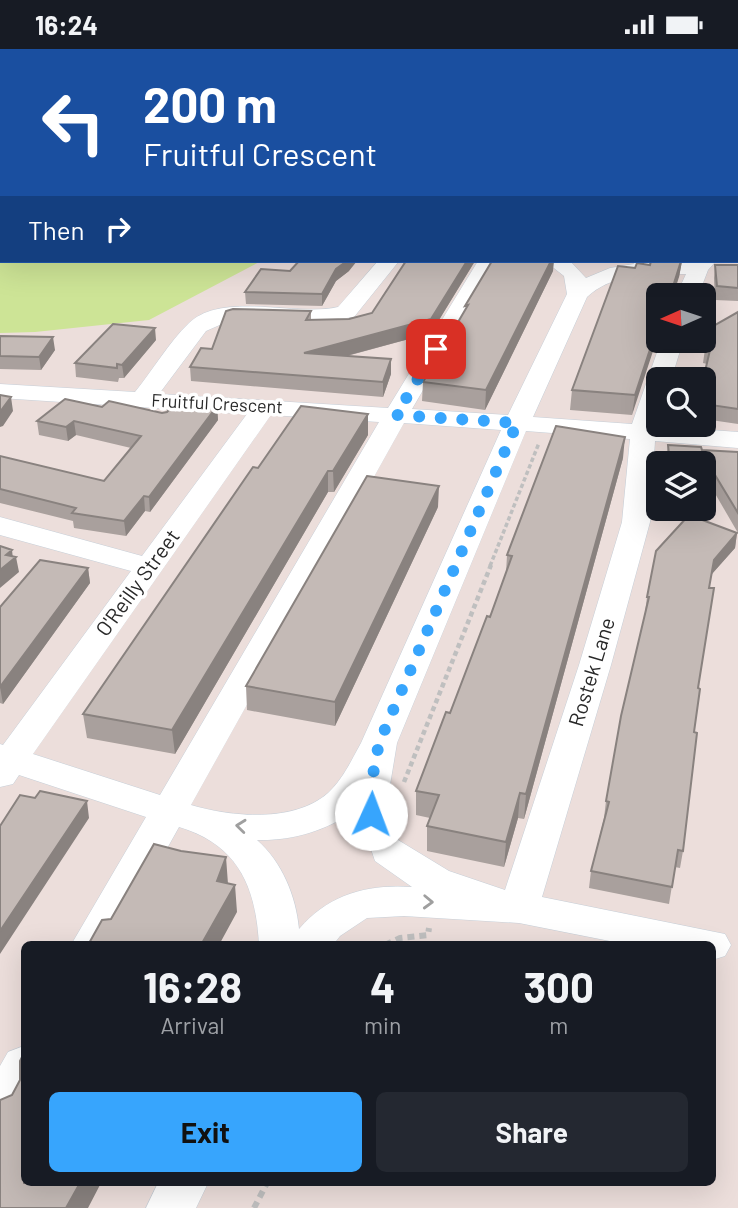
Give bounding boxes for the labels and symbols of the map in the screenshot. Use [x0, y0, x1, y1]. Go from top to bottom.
north arrow [646, 283, 716, 353]
pin [406, 319, 466, 379]
street label: Fruitful Crescent [151, 389, 283, 417]
street label: O'Reilly Street [90, 524, 184, 640]
street label: Rostek Lane [562, 614, 619, 729]
position arrow [334, 777, 408, 851]
one-way arrow [235, 819, 247, 834]
one-way arrow [423, 894, 433, 910]

